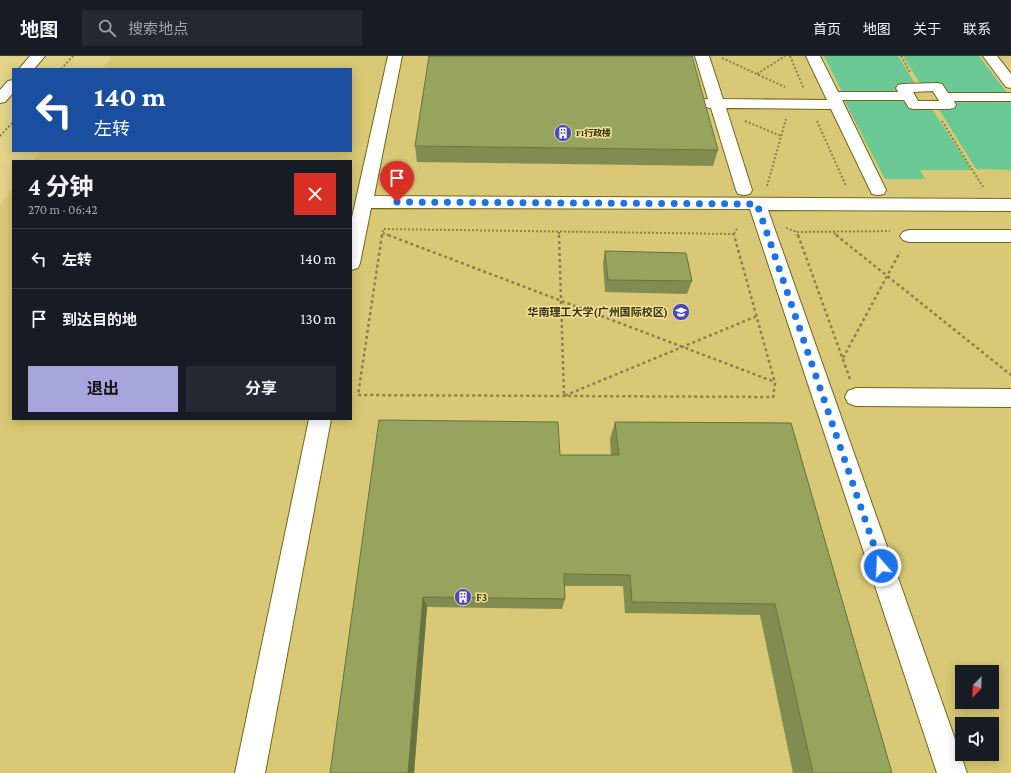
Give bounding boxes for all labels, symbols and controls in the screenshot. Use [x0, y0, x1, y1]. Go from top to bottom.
search box [82, 10, 362, 46]
icon: search [96, 17, 118, 39]
text: 地图 [20, 19, 58, 40]
text: 搜索地点 [128, 21, 188, 37]
text: 首页 [813, 21, 841, 37]
text: 地图 [863, 21, 891, 37]
text: 关于 [913, 21, 941, 37]
text: 联系 [963, 21, 991, 37]
text: 140 m [94, 81, 166, 112]
icon: left [28, 84, 80, 136]
text: 左转 [94, 119, 130, 139]
building icon: F1行政楼 [553, 123, 573, 143]
place label: F1行政楼 [576, 128, 611, 138]
pin [380, 161, 414, 202]
icon: arrive [386, 167, 408, 189]
text: 4 分钟 [28, 173, 94, 200]
button: close [294, 173, 336, 215]
text: 270 m · 06:42 [28, 202, 98, 217]
icon: left [28, 248, 50, 270]
text: 140 m [300, 251, 336, 267]
text: 左转 [62, 252, 92, 268]
school or university icon: 华南理工大学(广州国际校区) [671, 302, 691, 322]
place label: 华南理工大学(广州国际校区) [528, 306, 668, 319]
icon: arrive [28, 308, 50, 330]
text: 130 m [301, 311, 336, 327]
text: 到达目的地 [62, 312, 137, 328]
button: 退出 [28, 366, 178, 412]
button: 分享 [186, 366, 336, 412]
position arrow [860, 545, 902, 587]
building icon: F3 [453, 587, 473, 607]
place label: F3 [476, 591, 487, 603]
north arrow [955, 665, 999, 709]
map controls [955, 665, 999, 761]
button: sound [955, 717, 999, 761]

